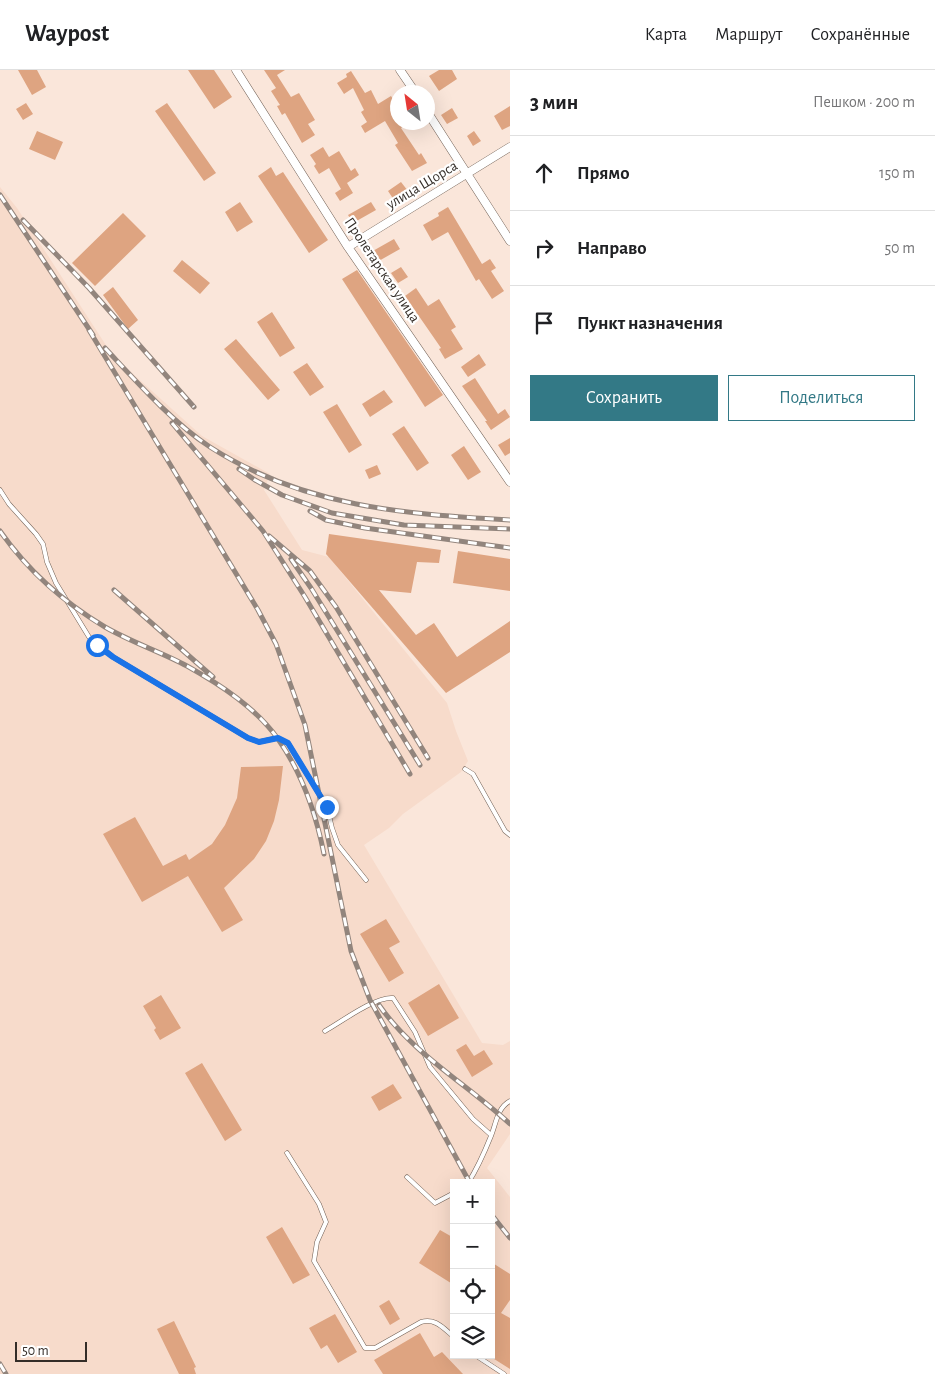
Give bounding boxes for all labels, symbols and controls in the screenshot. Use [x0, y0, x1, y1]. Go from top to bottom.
text: Waypost [25, 22, 109, 46]
text: Карта [645, 26, 687, 44]
text: Маршрут [715, 26, 783, 44]
text: Сохранённые [811, 26, 910, 44]
north arrow [390, 85, 435, 130]
text: 3 мин [530, 92, 578, 113]
text: Пешком · 200 m [813, 94, 915, 110]
street label: улица Щорса [383, 158, 460, 213]
icon: ahead [530, 159, 558, 187]
text: Прямо [577, 164, 630, 183]
text: 150 m [879, 165, 915, 181]
street label: Пролетарская улица [341, 215, 423, 325]
icon: right [530, 234, 558, 262]
text: Направо [577, 239, 647, 258]
text: 50 m [884, 240, 915, 256]
icon: arrive [530, 309, 558, 337]
text: Пункт назначения [577, 314, 723, 333]
button: Сохранить [530, 375, 718, 421]
button: Поделиться [728, 375, 915, 421]
route start [86, 634, 109, 657]
route end [316, 796, 339, 819]
map controls [450, 1179, 495, 1359]
button: + [450, 1179, 495, 1224]
button: − [450, 1224, 495, 1269]
button: locate [450, 1269, 495, 1314]
button: layers [450, 1314, 495, 1359]
scale bar [15, 1339, 88, 1362]
text: 50 m [22, 1344, 49, 1358]

